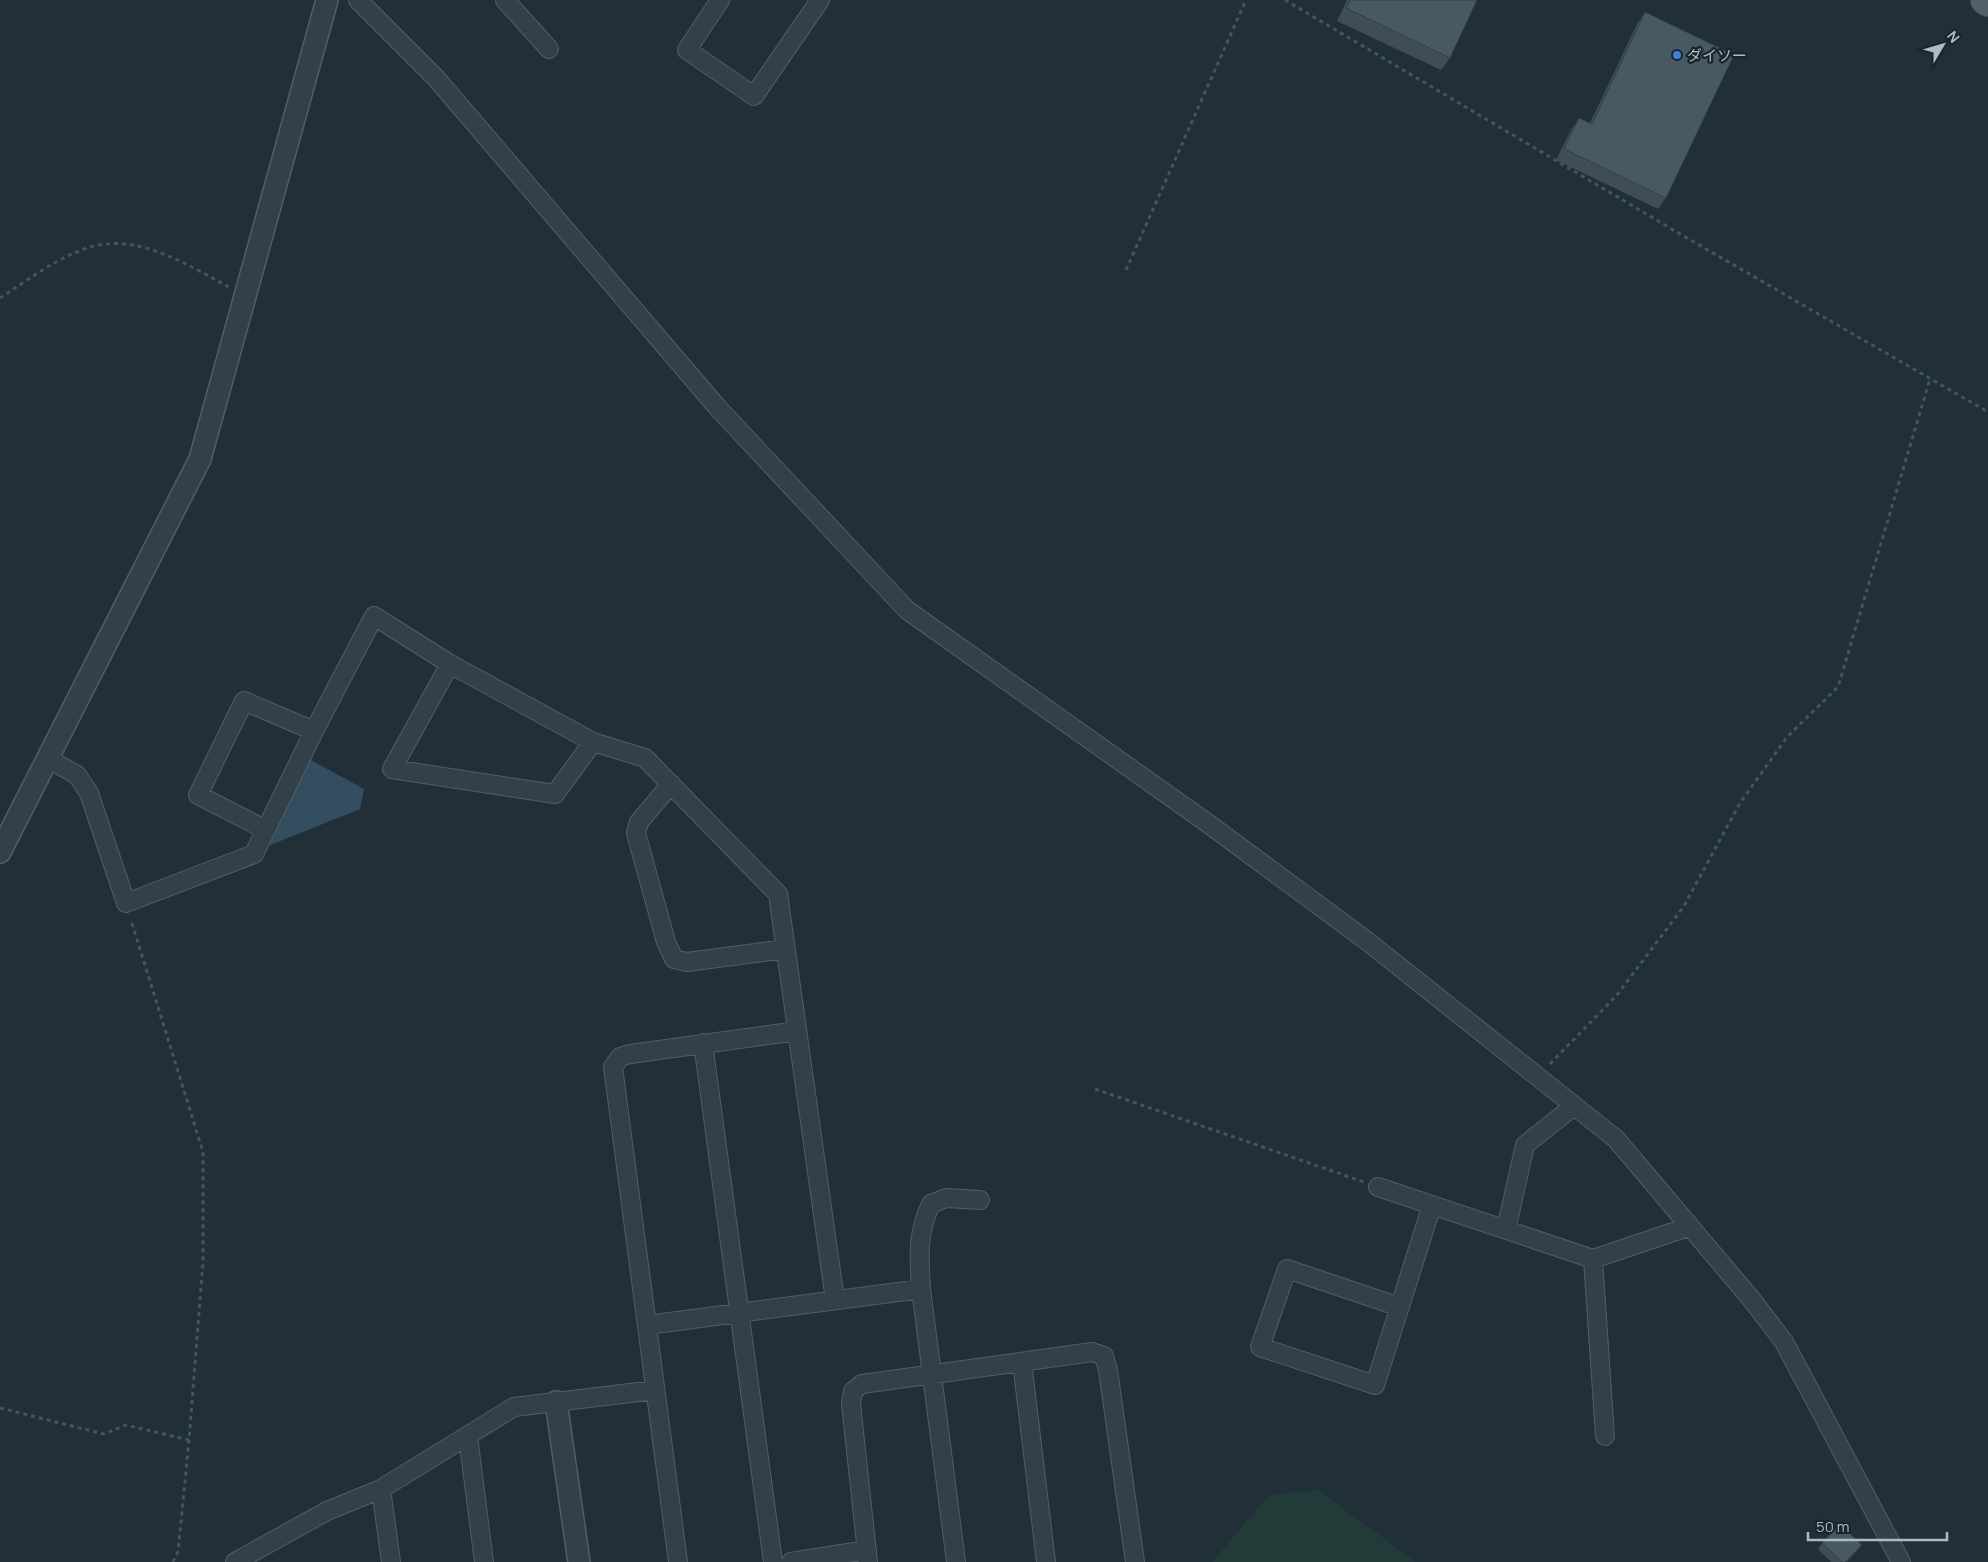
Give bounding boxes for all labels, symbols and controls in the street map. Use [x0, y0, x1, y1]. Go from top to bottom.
north arrow [1918, 20, 1968, 70]
text: N [1943, 27, 1964, 47]
place label: ダイソー [1687, 45, 1747, 66]
marker: ダイソー [1671, 49, 1683, 61]
scale bar [1808, 1510, 1947, 1542]
text: 50 m [1816, 1516, 1850, 1537]

